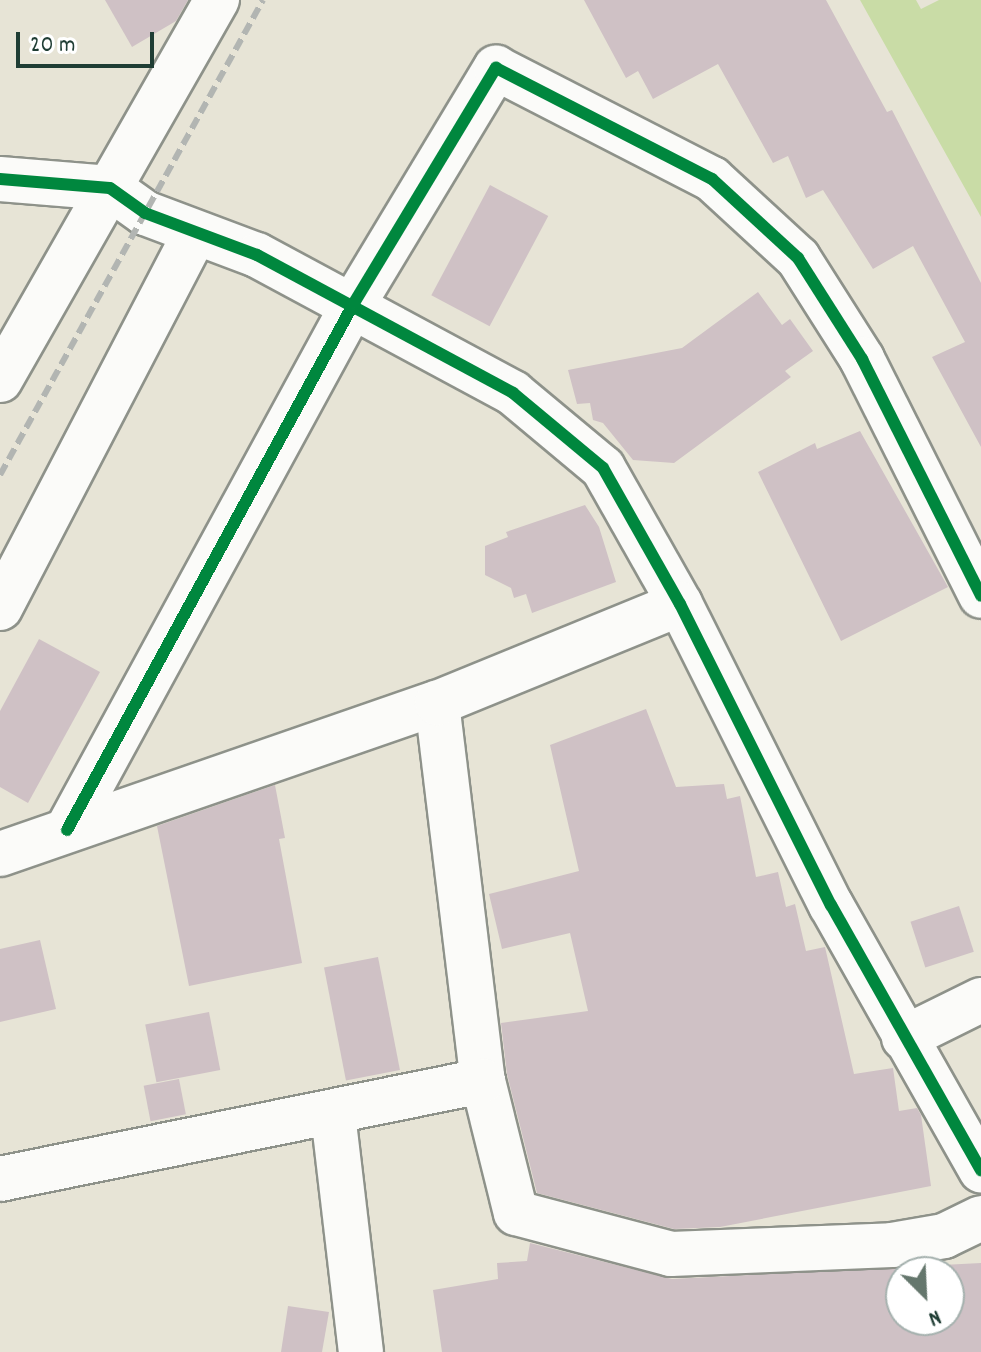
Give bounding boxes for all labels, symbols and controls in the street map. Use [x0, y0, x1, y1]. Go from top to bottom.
scale bar [20, 16, 158, 66]
text: 20 m [30, 29, 76, 63]
north arrow [885, 1256, 965, 1336]
text: N [923, 1300, 945, 1333]

